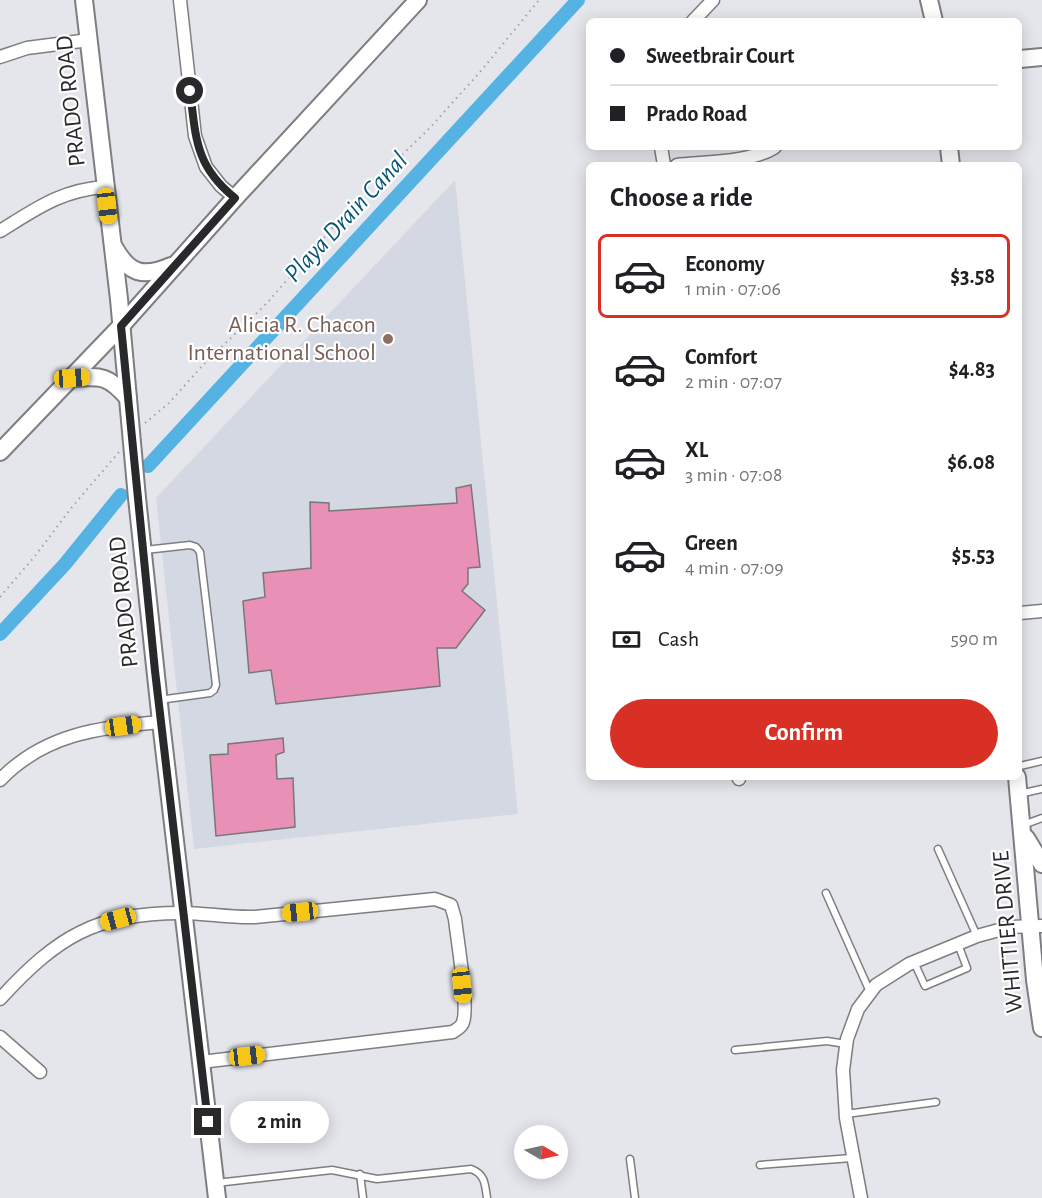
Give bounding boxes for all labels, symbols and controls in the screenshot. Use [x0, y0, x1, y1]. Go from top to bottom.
street label: PRADO ROAD [52, 34, 90, 168]
text: Sweetbrair Court [646, 45, 794, 67]
route start [176, 77, 203, 104]
text: Prado Road [646, 103, 747, 125]
water label: Playa Drain Canal [279, 147, 413, 287]
text: Choose a ride [610, 184, 753, 211]
car [96, 187, 118, 225]
icon: car [613, 249, 667, 303]
text: Economy [685, 253, 765, 275]
text: $3.58 [950, 265, 995, 287]
text: 1 min · 07:06 [685, 279, 781, 299]
place label: Alicia R. Chacon International School [187, 313, 376, 365]
marker: Alicia R. Chacon International School [381, 332, 395, 346]
icon: car [613, 342, 667, 396]
text: Comfort [685, 346, 757, 368]
text: $4.83 [949, 358, 995, 380]
car [53, 368, 91, 388]
text: 2 min · 07:07 [685, 372, 782, 392]
icon: car [613, 435, 667, 489]
text: XL [685, 439, 708, 461]
text: $6.08 [947, 451, 995, 473]
text: 3 min · 07:08 [685, 465, 782, 485]
icon: car [613, 528, 667, 582]
text: Green [685, 532, 738, 554]
street label: PRADO ROAD [105, 535, 143, 669]
text: $5.53 [952, 544, 995, 566]
text: 4 min · 07:09 [685, 558, 784, 578]
icon: cash [610, 623, 643, 656]
text: Cash [658, 628, 699, 650]
text: 590 m [950, 629, 998, 649]
button: Confirm [610, 699, 998, 768]
car [104, 715, 142, 737]
street label: WHITTIER DRIVE [989, 849, 1027, 1014]
car [281, 901, 319, 923]
car [98, 906, 138, 932]
car [451, 966, 473, 1004]
car [228, 1045, 266, 1067]
callout: 2 min [229, 1101, 328, 1143]
route end [194, 1108, 221, 1135]
text: 2 min [257, 1112, 302, 1132]
north arrow [514, 1125, 568, 1179]
map controls [514, 1125, 568, 1179]

